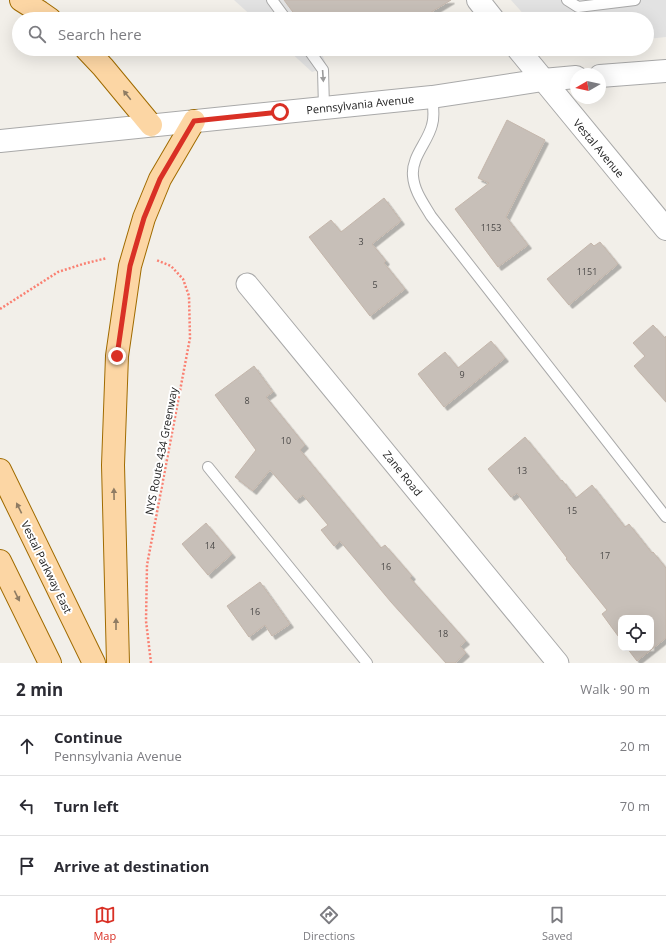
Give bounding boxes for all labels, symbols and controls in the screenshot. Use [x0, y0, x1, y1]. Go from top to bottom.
search box [12, 12, 654, 56]
icon: search [26, 23, 48, 45]
text: Search here [58, 24, 142, 44]
north arrow [570, 68, 606, 104]
one-way arrow [320, 70, 327, 82]
one-way arrow [122, 90, 131, 100]
street label: Pennsylvania Avenue [305, 91, 415, 117]
route start [271, 103, 289, 121]
street label: Vestal Avenue [570, 116, 628, 180]
house number: 1153 [481, 221, 501, 234]
house number: 3 [358, 235, 364, 248]
house number: 1151 [577, 265, 597, 278]
house number: 5 [372, 278, 378, 291]
route end [108, 347, 126, 365]
house number: 9 [459, 368, 465, 381]
street label: NYS Route 434 Greenway [141, 385, 181, 516]
house number: 8 [244, 394, 250, 407]
house number: 10 [281, 434, 291, 447]
street label: Zane Road [380, 447, 426, 499]
house number: 13 [517, 464, 527, 477]
one-way arrow [111, 487, 117, 500]
one-way arrow [16, 503, 22, 514]
house number: 15 [567, 504, 577, 517]
street label: Vestal Parkway East [18, 518, 76, 616]
house number: 14 [205, 539, 215, 552]
house number: 17 [600, 549, 610, 562]
house number: 16 [381, 560, 391, 573]
one-way arrow [14, 590, 20, 602]
house number: 16 [250, 605, 260, 618]
map controls [618, 615, 654, 651]
button: locate [618, 615, 654, 651]
one-way arrow [113, 617, 119, 630]
house number: 18 [438, 627, 448, 640]
text: 2 min [16, 678, 63, 701]
text: Walk · 90 m [580, 680, 650, 698]
text: Continue [54, 727, 122, 747]
icon: ahead [16, 735, 38, 757]
text: 20 m [620, 737, 650, 755]
text: Pennsylvania Avenue [54, 747, 182, 765]
icon: left [16, 795, 38, 817]
text: Turn left [54, 796, 119, 816]
text: 70 m [620, 797, 650, 815]
icon: arrive [16, 855, 38, 877]
text: Arrive at destination [54, 856, 209, 876]
tab: Map [93, 904, 116, 943]
tab: Directions [303, 904, 355, 943]
tab: Saved [542, 904, 573, 943]

